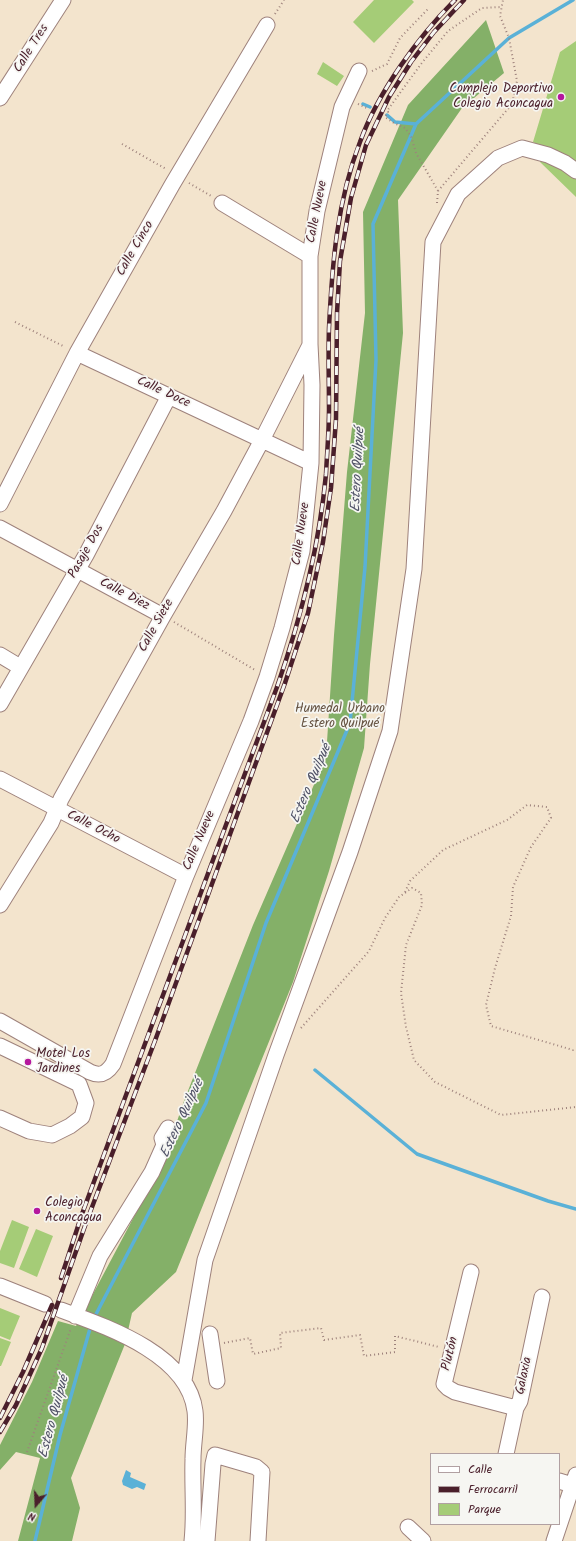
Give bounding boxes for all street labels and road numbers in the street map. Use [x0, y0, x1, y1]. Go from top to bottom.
street label: Calle Tres [11, 22, 53, 76]
street label: Calle Nueve [304, 179, 332, 245]
street label: Calle Cinco [114, 219, 158, 279]
street label: Calle Doce [134, 374, 192, 412]
street label: Calle Nueve [290, 501, 314, 567]
street label: Pasaje Dos [66, 522, 108, 582]
street label: Calle Diez [96, 575, 152, 615]
street label: Calle Siete [136, 597, 178, 655]
street label: Calle Ocho [64, 808, 122, 848]
street label: Calle Nueve [180, 809, 220, 873]
street label: Plutón [439, 1335, 463, 1373]
street label: Galaxia [513, 1356, 537, 1396]

